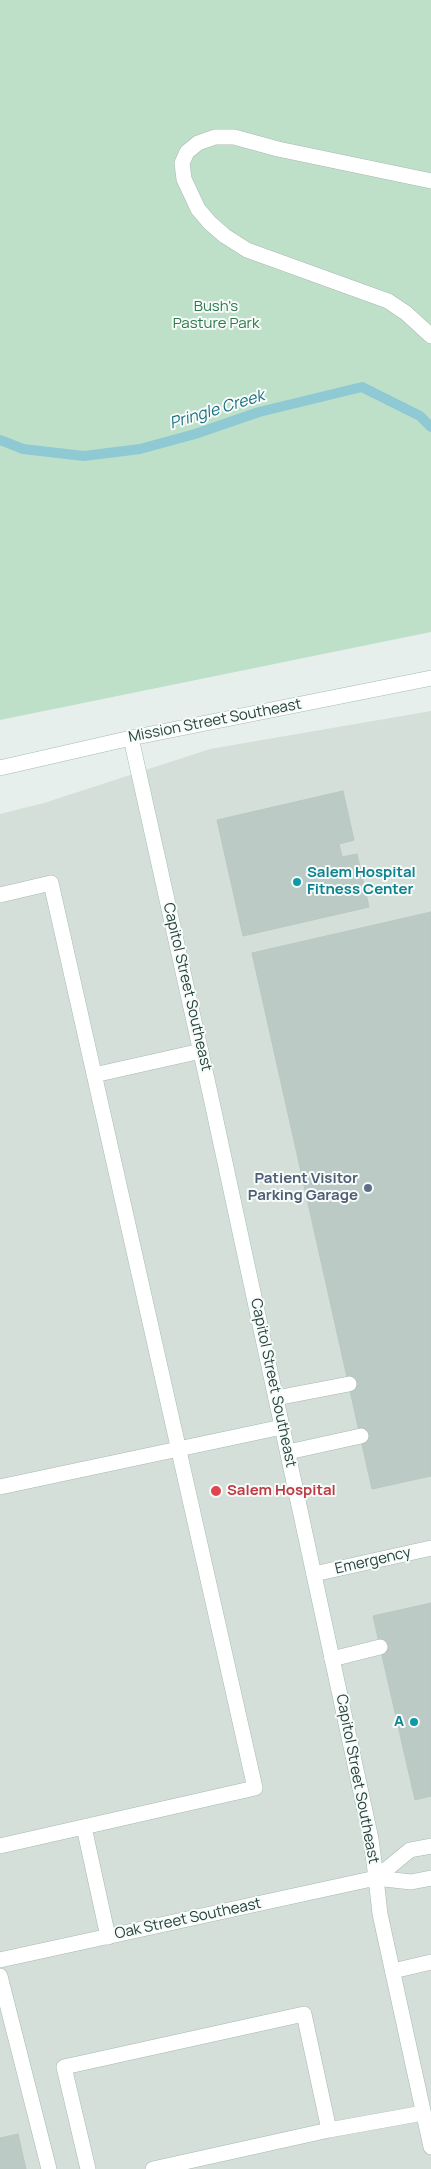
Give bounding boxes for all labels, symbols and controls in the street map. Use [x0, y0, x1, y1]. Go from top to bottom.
park label: Bush's Pasture Park [173, 298, 259, 333]
water label: Pringle Creek [167, 386, 267, 434]
street label: Mission Street Southeast [127, 695, 303, 747]
place label: Salem Hospital Fitness Center [307, 864, 416, 899]
marker: Salem Hospital Fitness Center [291, 876, 303, 888]
street label: Capitol Street Southeast [159, 901, 215, 1073]
place label: Patient Visitor Parking Garage [248, 1170, 358, 1205]
marker: Patient Visitor Parking Garage [362, 1182, 374, 1194]
street label: Capitol Street Southeast [246, 1297, 300, 1469]
place label: Salem Hospital [227, 1482, 336, 1500]
marker: Salem Hospital [209, 1484, 223, 1498]
street label: Emergency [333, 1544, 413, 1578]
street label: Capitol Street Southeast [332, 1693, 382, 1865]
place label: A [394, 1713, 404, 1731]
marker: A [408, 1716, 420, 1728]
street label: Oak Street Southeast [113, 1895, 263, 1943]

